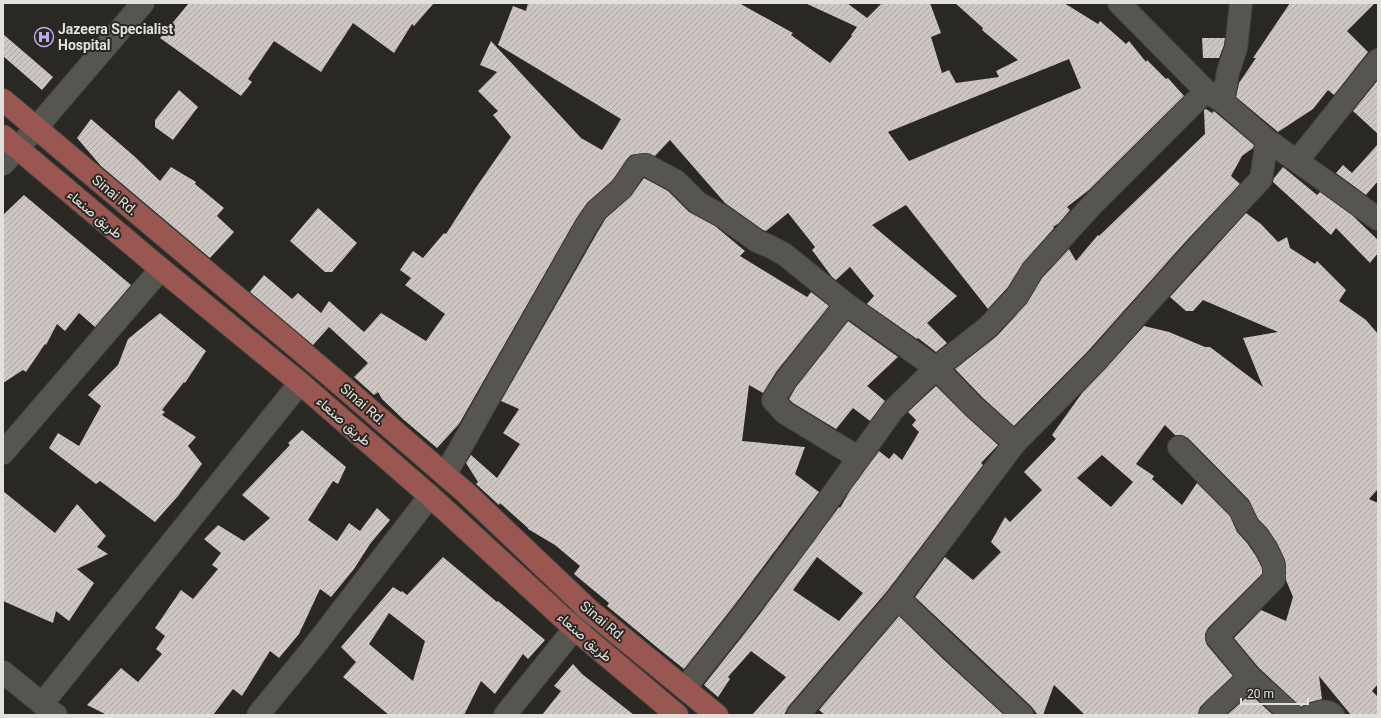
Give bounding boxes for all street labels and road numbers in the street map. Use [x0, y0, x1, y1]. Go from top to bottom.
street label: Sinai Rd. [89, 171, 141, 219]
street label: طريق صنعاء [64, 186, 126, 242]
street label: Sinai Rd. [337, 380, 389, 428]
street label: طريق صنعاء [313, 393, 375, 450]
street label: Sinai Rd. [577, 597, 629, 645]
street label: طريق صنعاء [554, 609, 616, 666]

